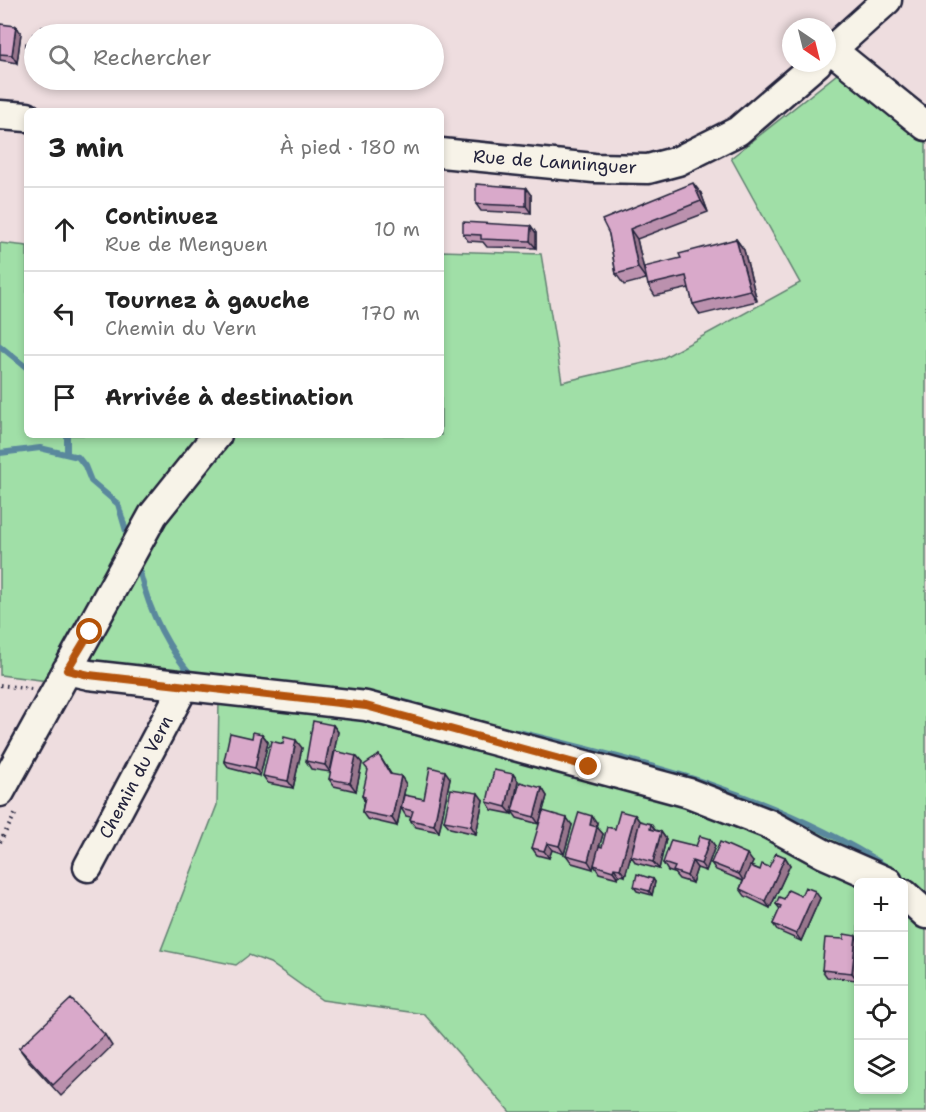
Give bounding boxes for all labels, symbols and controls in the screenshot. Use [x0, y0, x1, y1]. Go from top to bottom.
north arrow [782, 18, 836, 72]
search box [24, 24, 444, 90]
icon: search [45, 41, 78, 74]
text: Rechercher [93, 43, 212, 72]
text: 3 min [48, 130, 124, 165]
text: À pied · 180 m [279, 134, 420, 160]
street label: Rue de Lanninguer [472, 144, 638, 180]
text: Continuez [105, 202, 218, 231]
icon: ahead [48, 213, 81, 246]
text: 10 m [374, 216, 420, 242]
text: Rue de Menguen [105, 231, 268, 257]
text: Tournez à gauche [105, 286, 310, 315]
icon: left [48, 297, 81, 330]
text: 170 m [361, 300, 420, 326]
text: Chemin du Vern [105, 315, 256, 341]
icon: arrive [48, 381, 81, 414]
text: Arrivée à destination [105, 383, 353, 412]
route start [76, 618, 102, 644]
street label: Chemin du Vern [93, 711, 179, 843]
route end [575, 753, 601, 779]
map controls [854, 878, 908, 1094]
button: + [854, 878, 908, 932]
button: − [854, 932, 908, 986]
button: locate [854, 986, 908, 1040]
button: layers [854, 1040, 908, 1094]

